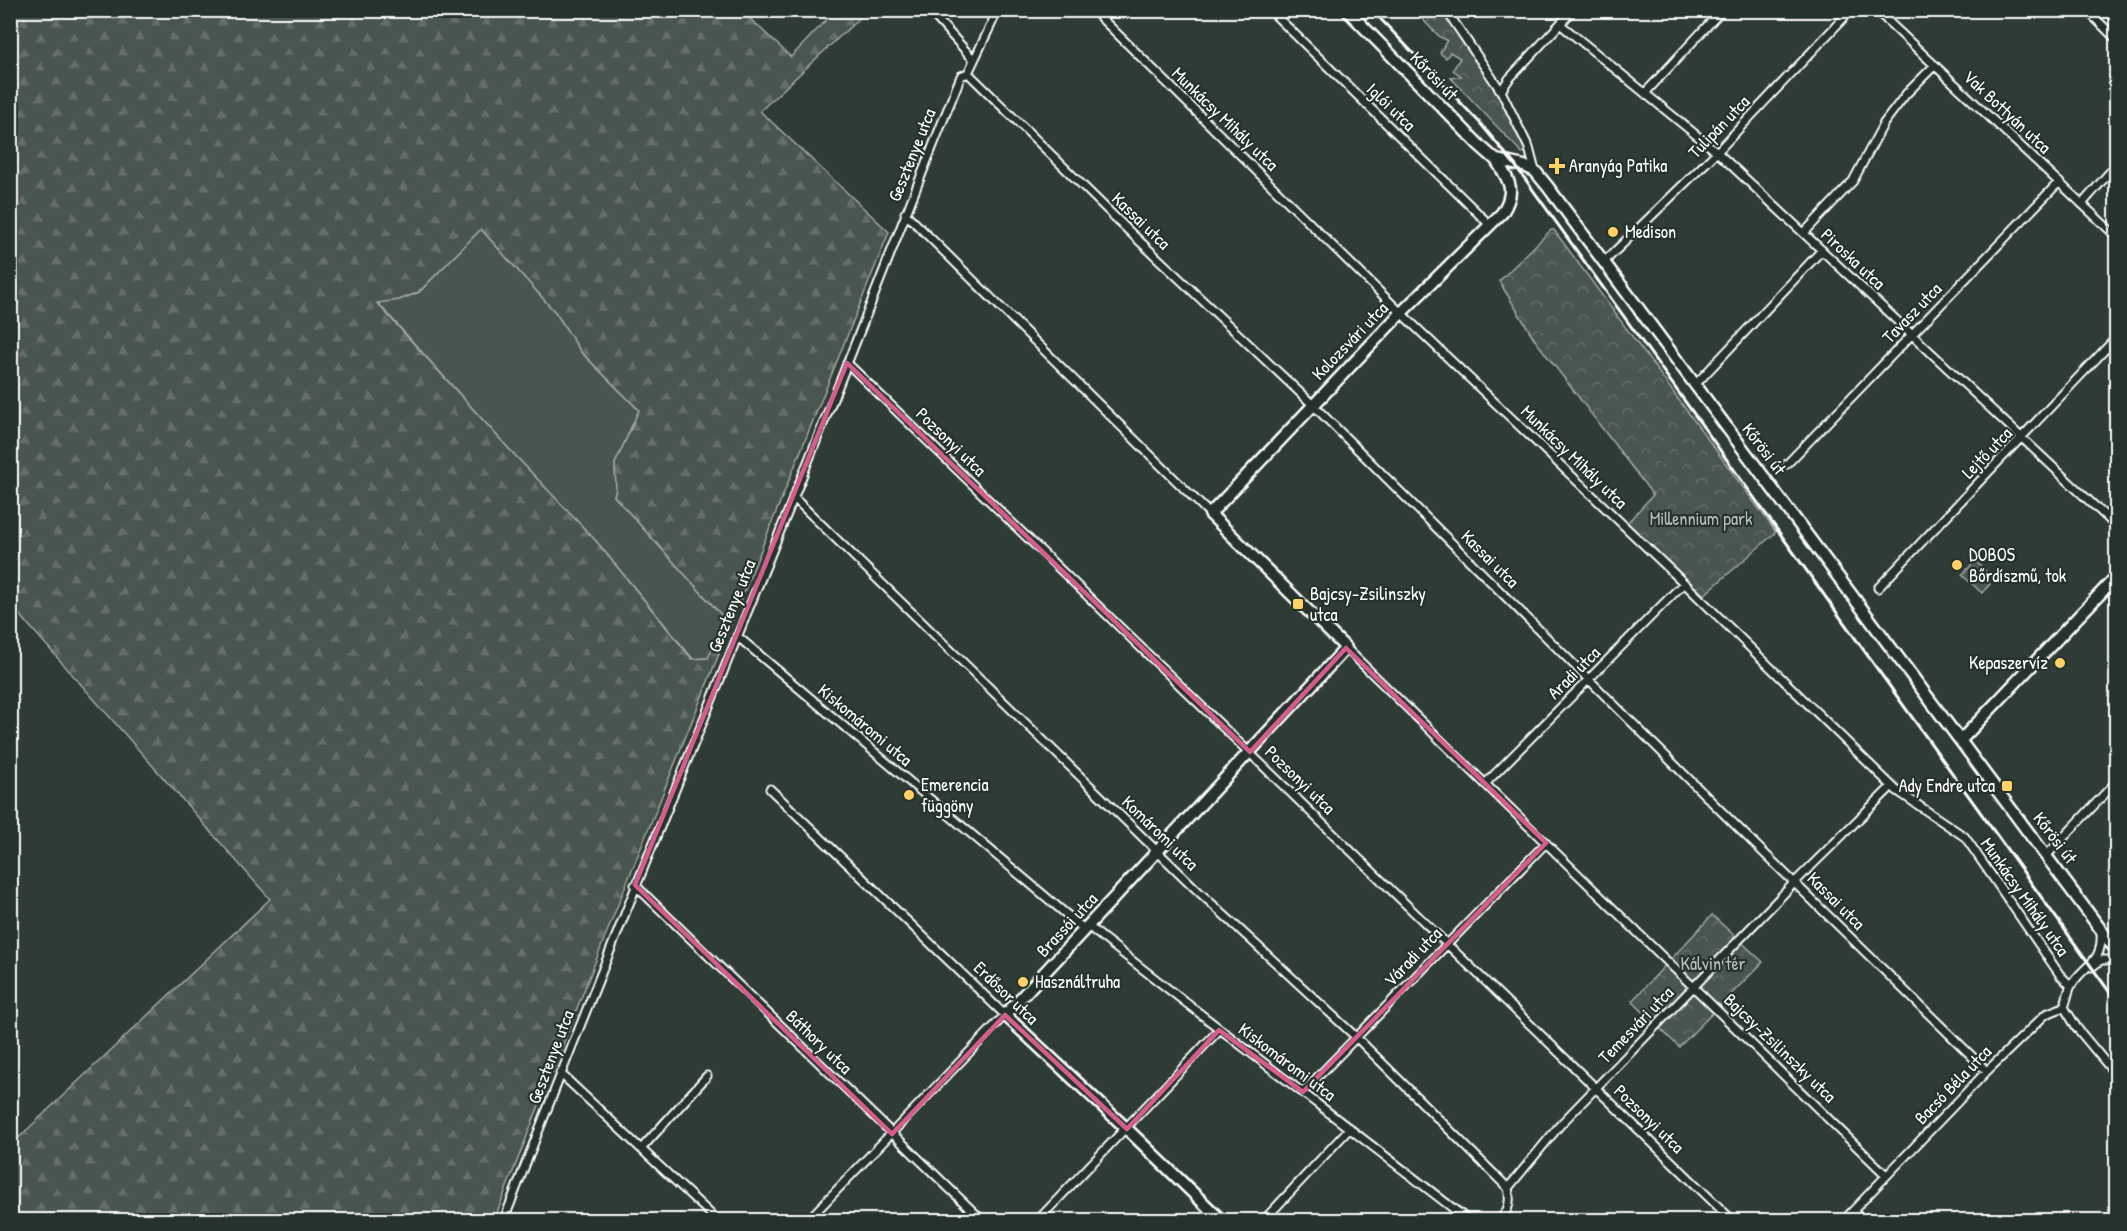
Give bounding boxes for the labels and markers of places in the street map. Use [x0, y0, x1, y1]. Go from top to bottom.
place label: Aranyág Patika [1569, 153, 1667, 178]
marker: Aranyág Patika [1550, 159, 1564, 173]
place label: Medison [1625, 219, 1676, 244]
marker: Medison [1606, 225, 1620, 239]
place label: DOBOS Bőrdíszmű, tok [1969, 542, 2067, 588]
marker: DOBOS Bőrdíszmű, tok [1950, 558, 1964, 572]
place label: Bajcsy-Zsilinszky utca [1310, 581, 1426, 627]
marker: Bajcsy-Zsilinszky utca [1291, 597, 1305, 611]
place label: Kepaszervíz [1969, 650, 2048, 675]
marker: Kepaszervíz [2053, 656, 2067, 670]
place label: Emerencia függöny [921, 772, 989, 818]
place label: Ady Endre utca [1899, 773, 1995, 798]
marker: Ady Endre utca [2000, 779, 2014, 793]
marker: Emerencia függöny [902, 788, 916, 802]
place label: Használtruha [1035, 969, 1120, 994]
marker: Használtruha [1016, 975, 1030, 989]

